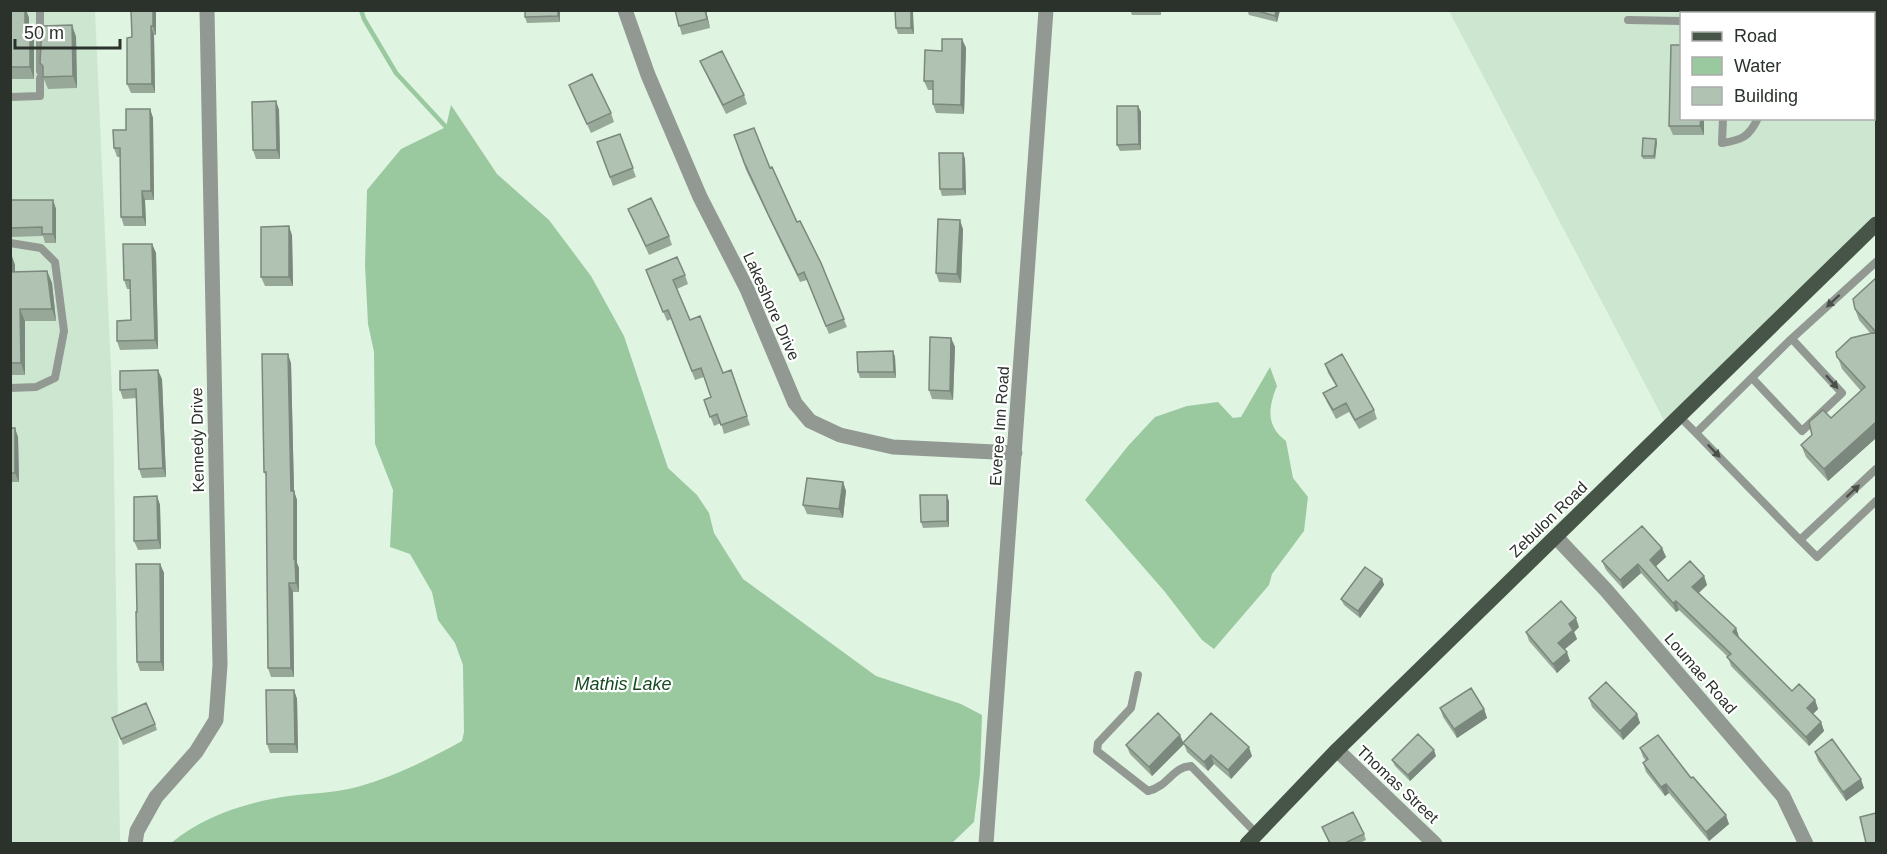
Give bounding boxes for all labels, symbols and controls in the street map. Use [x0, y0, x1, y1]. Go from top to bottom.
scale bar [15, 12, 120, 50]
legend [1680, 12, 1875, 120]
text: 50 m [24, 23, 64, 43]
text: Road [1734, 26, 1777, 46]
text: Water [1734, 56, 1781, 76]
text: Building [1734, 86, 1798, 106]
street label: Lakeshore Drive [740, 250, 803, 363]
one-way arrow [1826, 294, 1841, 308]
street label: Everee Inn Road [987, 366, 1012, 487]
one-way arrow [1825, 374, 1838, 389]
street label: Kennedy Drive [188, 387, 207, 493]
one-way arrow [1706, 444, 1720, 458]
street label: Zebulon Road [1506, 478, 1590, 560]
one-way arrow [1845, 484, 1860, 498]
street label: Loumae Road [1661, 630, 1740, 717]
water label: Mathis Lake [574, 674, 672, 694]
street label: Thomas Street [1353, 742, 1442, 827]

